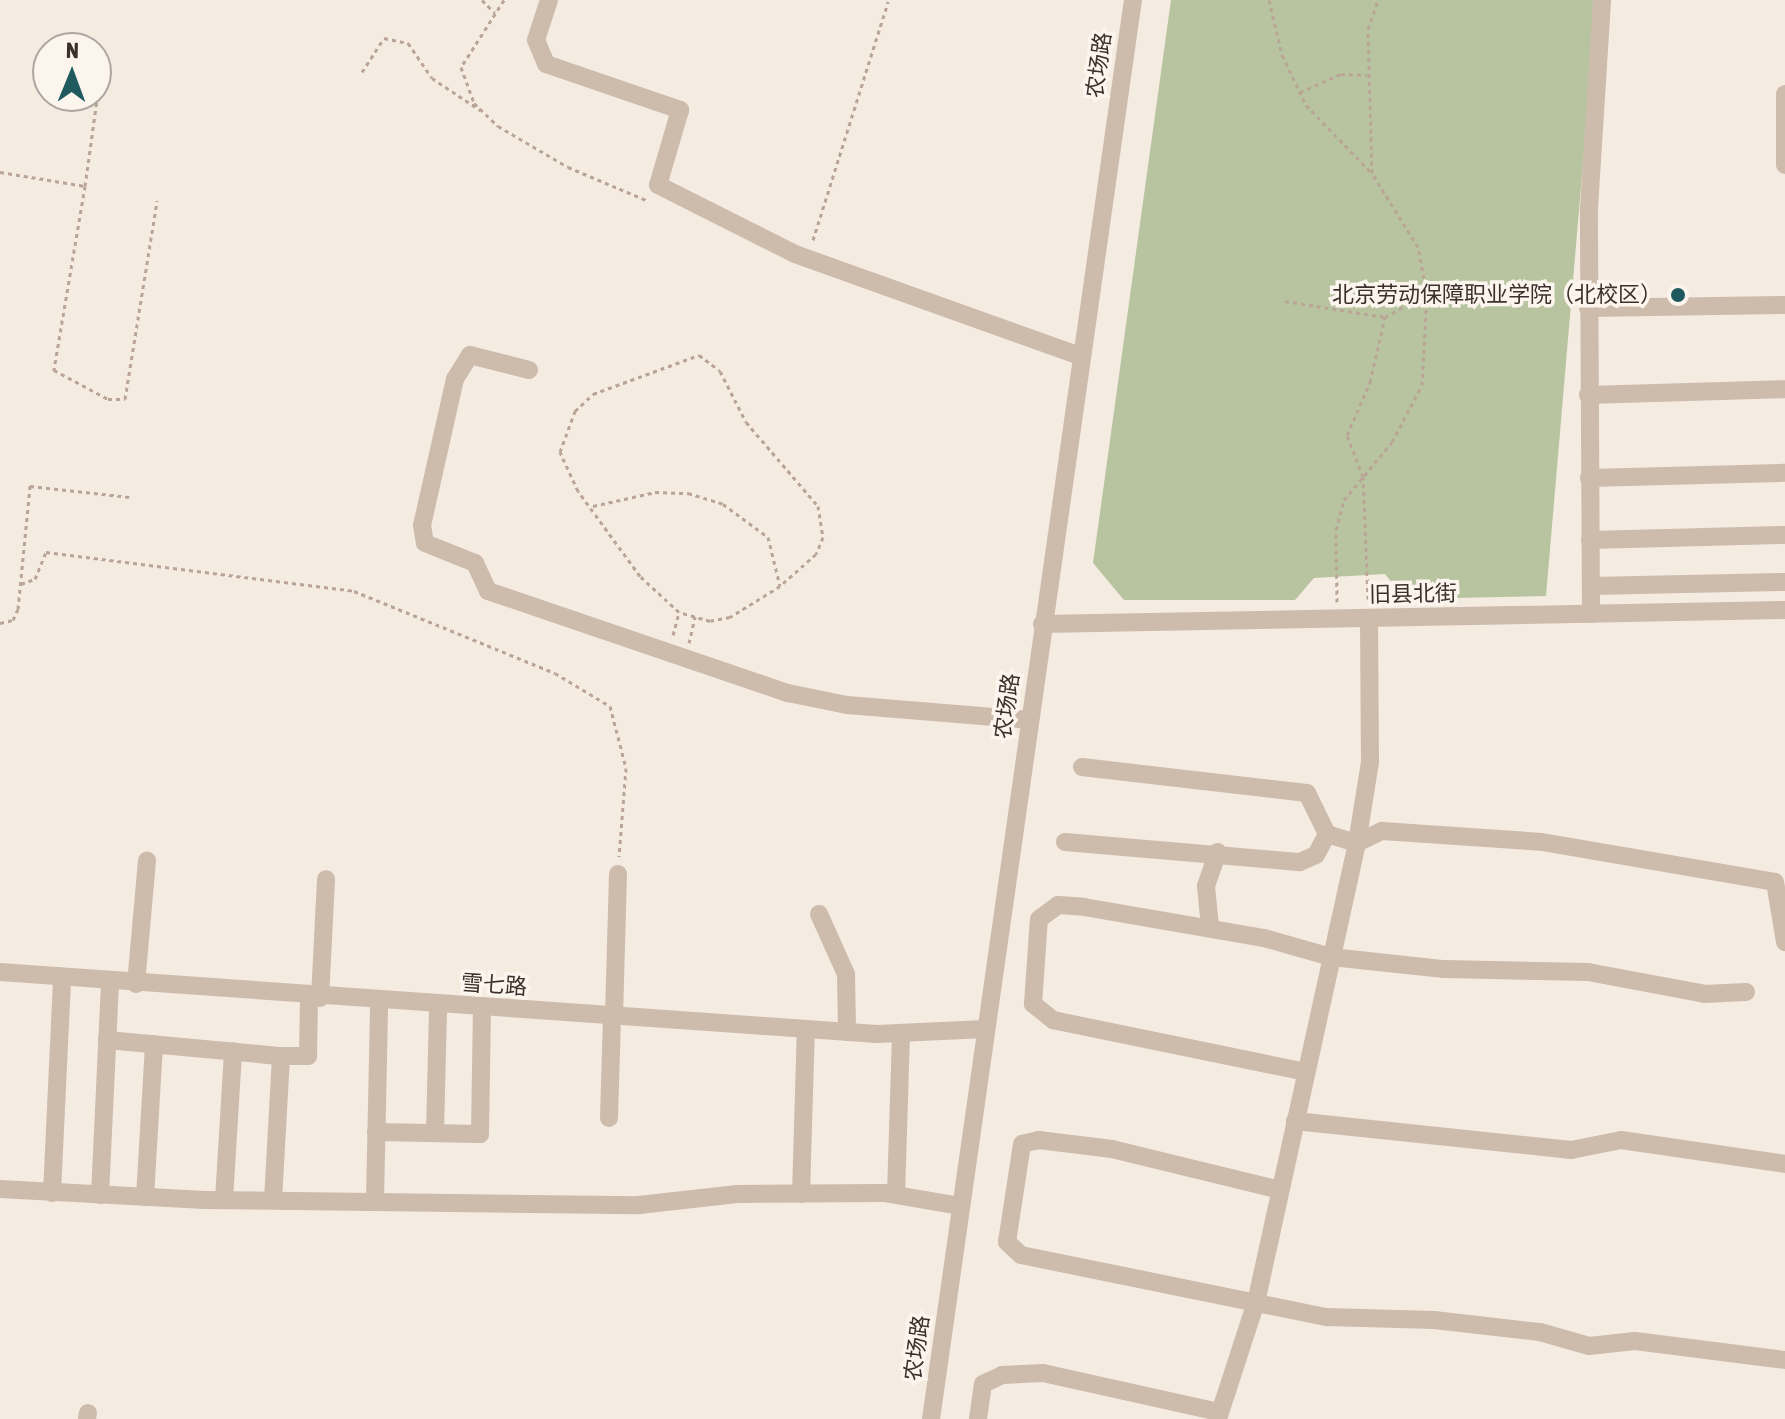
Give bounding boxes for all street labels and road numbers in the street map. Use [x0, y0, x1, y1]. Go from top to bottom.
street label: 农场路 [1081, 30, 1117, 100]
street label: 旧县北街 [1369, 580, 1457, 608]
street label: 农场路 [989, 671, 1025, 741]
street label: 雪七路 [460, 970, 528, 1000]
street label: 农场路 [899, 1313, 935, 1383]

